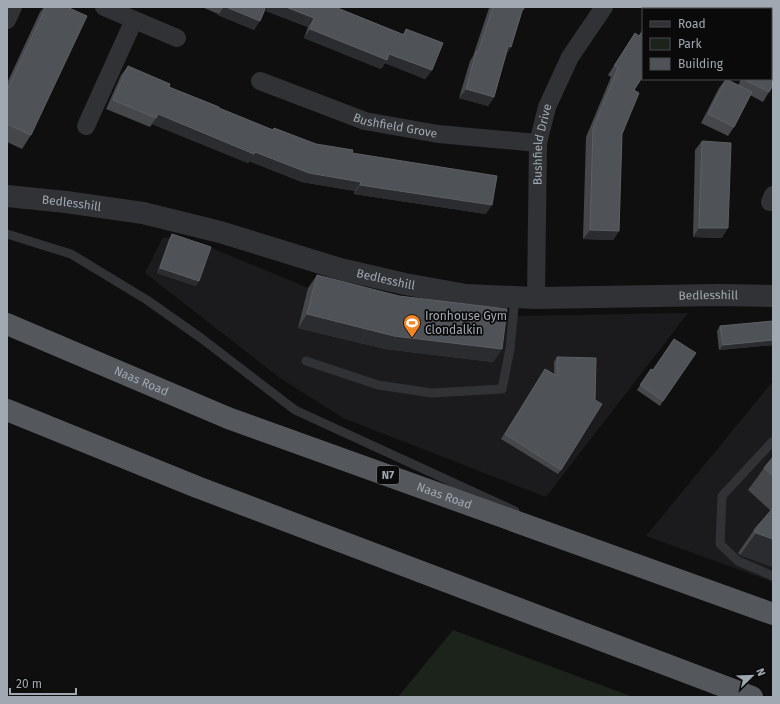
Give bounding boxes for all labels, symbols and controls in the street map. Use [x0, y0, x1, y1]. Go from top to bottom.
legend [642, 8, 772, 80]
text: Road [678, 17, 706, 31]
text: Park [678, 37, 702, 51]
text: Building [678, 57, 724, 71]
street label: Bushfield Drive [530, 102, 555, 185]
street label: Bushfield Grove [351, 110, 438, 141]
street label: Bedlesshill [41, 193, 103, 214]
street label: Bedlesshill [355, 266, 417, 293]
street label: Bedlesshill [678, 288, 739, 303]
place label: Ironhouse Gym Clondalkin [425, 309, 507, 337]
sports icon: Ironhouse Gym Clondalkin [402, 313, 422, 338]
street label: Naas Road [112, 363, 171, 399]
road number: N7 [377, 466, 399, 484]
street label: Naas Road [415, 479, 474, 512]
north arrow [732, 656, 772, 696]
text: N [753, 666, 768, 678]
scale bar [10, 670, 76, 696]
text: 20 m [16, 677, 42, 691]

